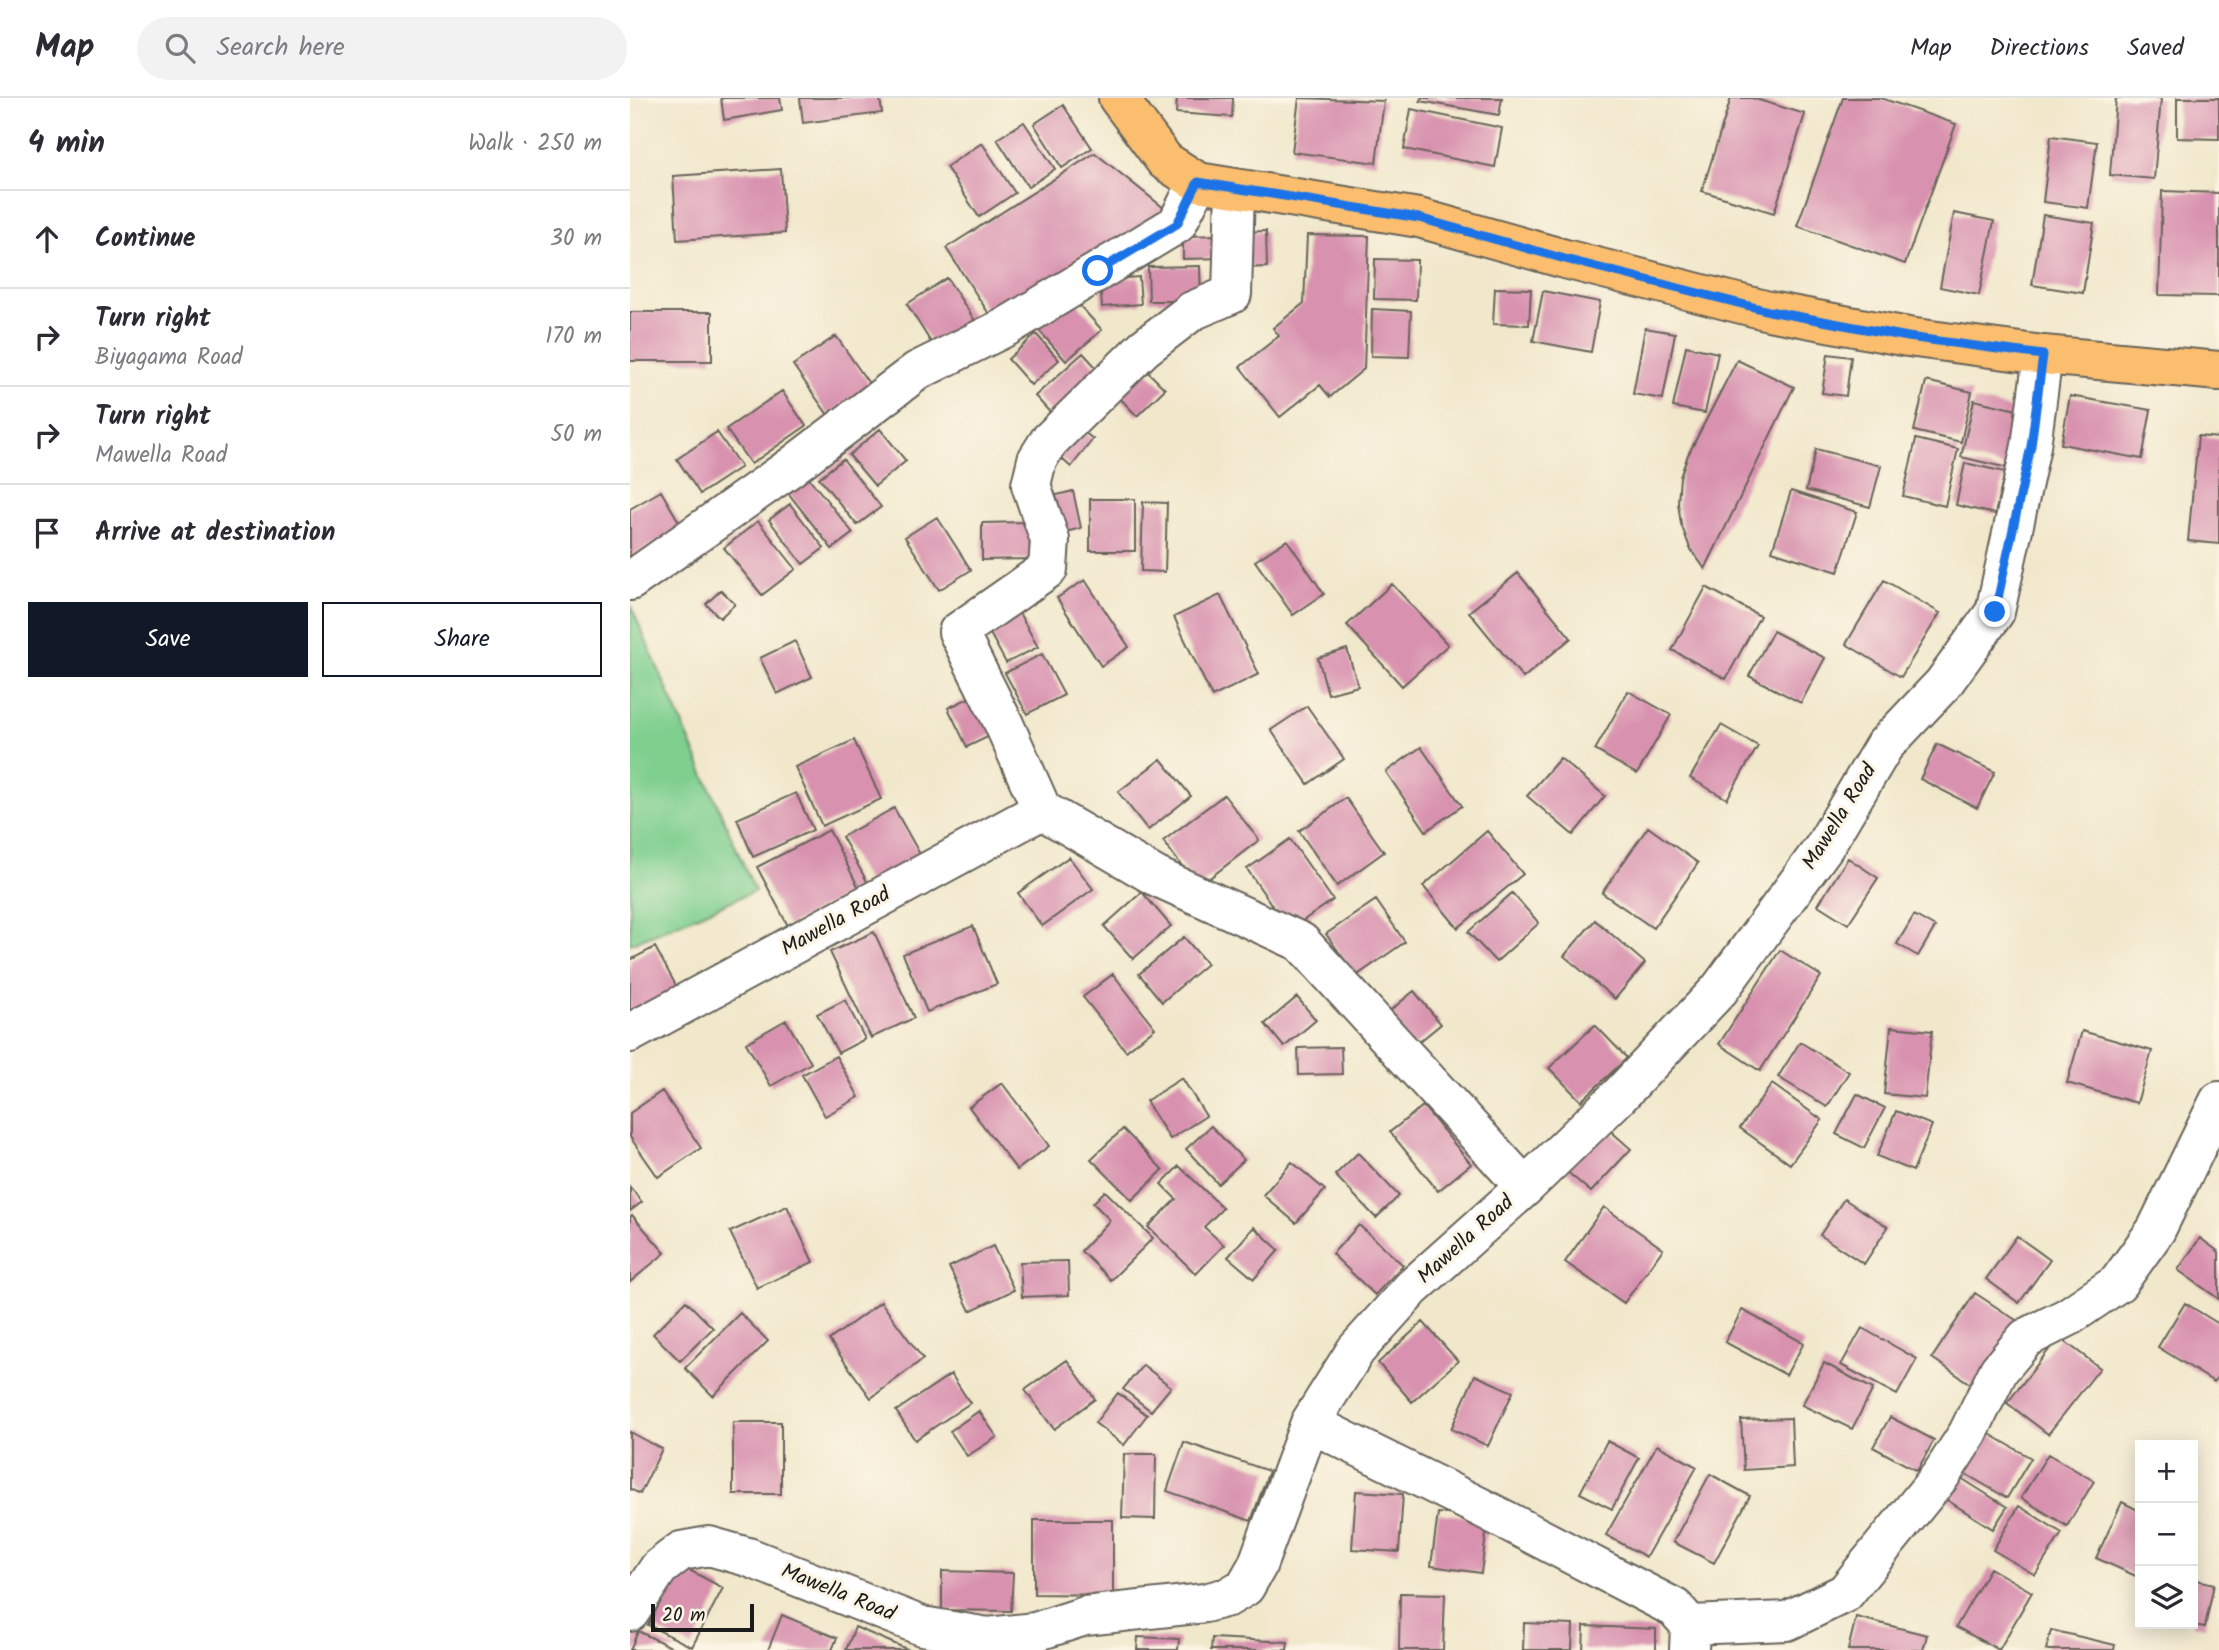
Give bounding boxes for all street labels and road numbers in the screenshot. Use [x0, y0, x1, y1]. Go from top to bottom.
street label: Mawella Road [1794, 757, 1886, 877]
street label: Mawella Road [775, 878, 897, 966]
street label: Mawella Road [1410, 1187, 1522, 1293]
street label: Mawella Road [776, 1555, 901, 1631]

